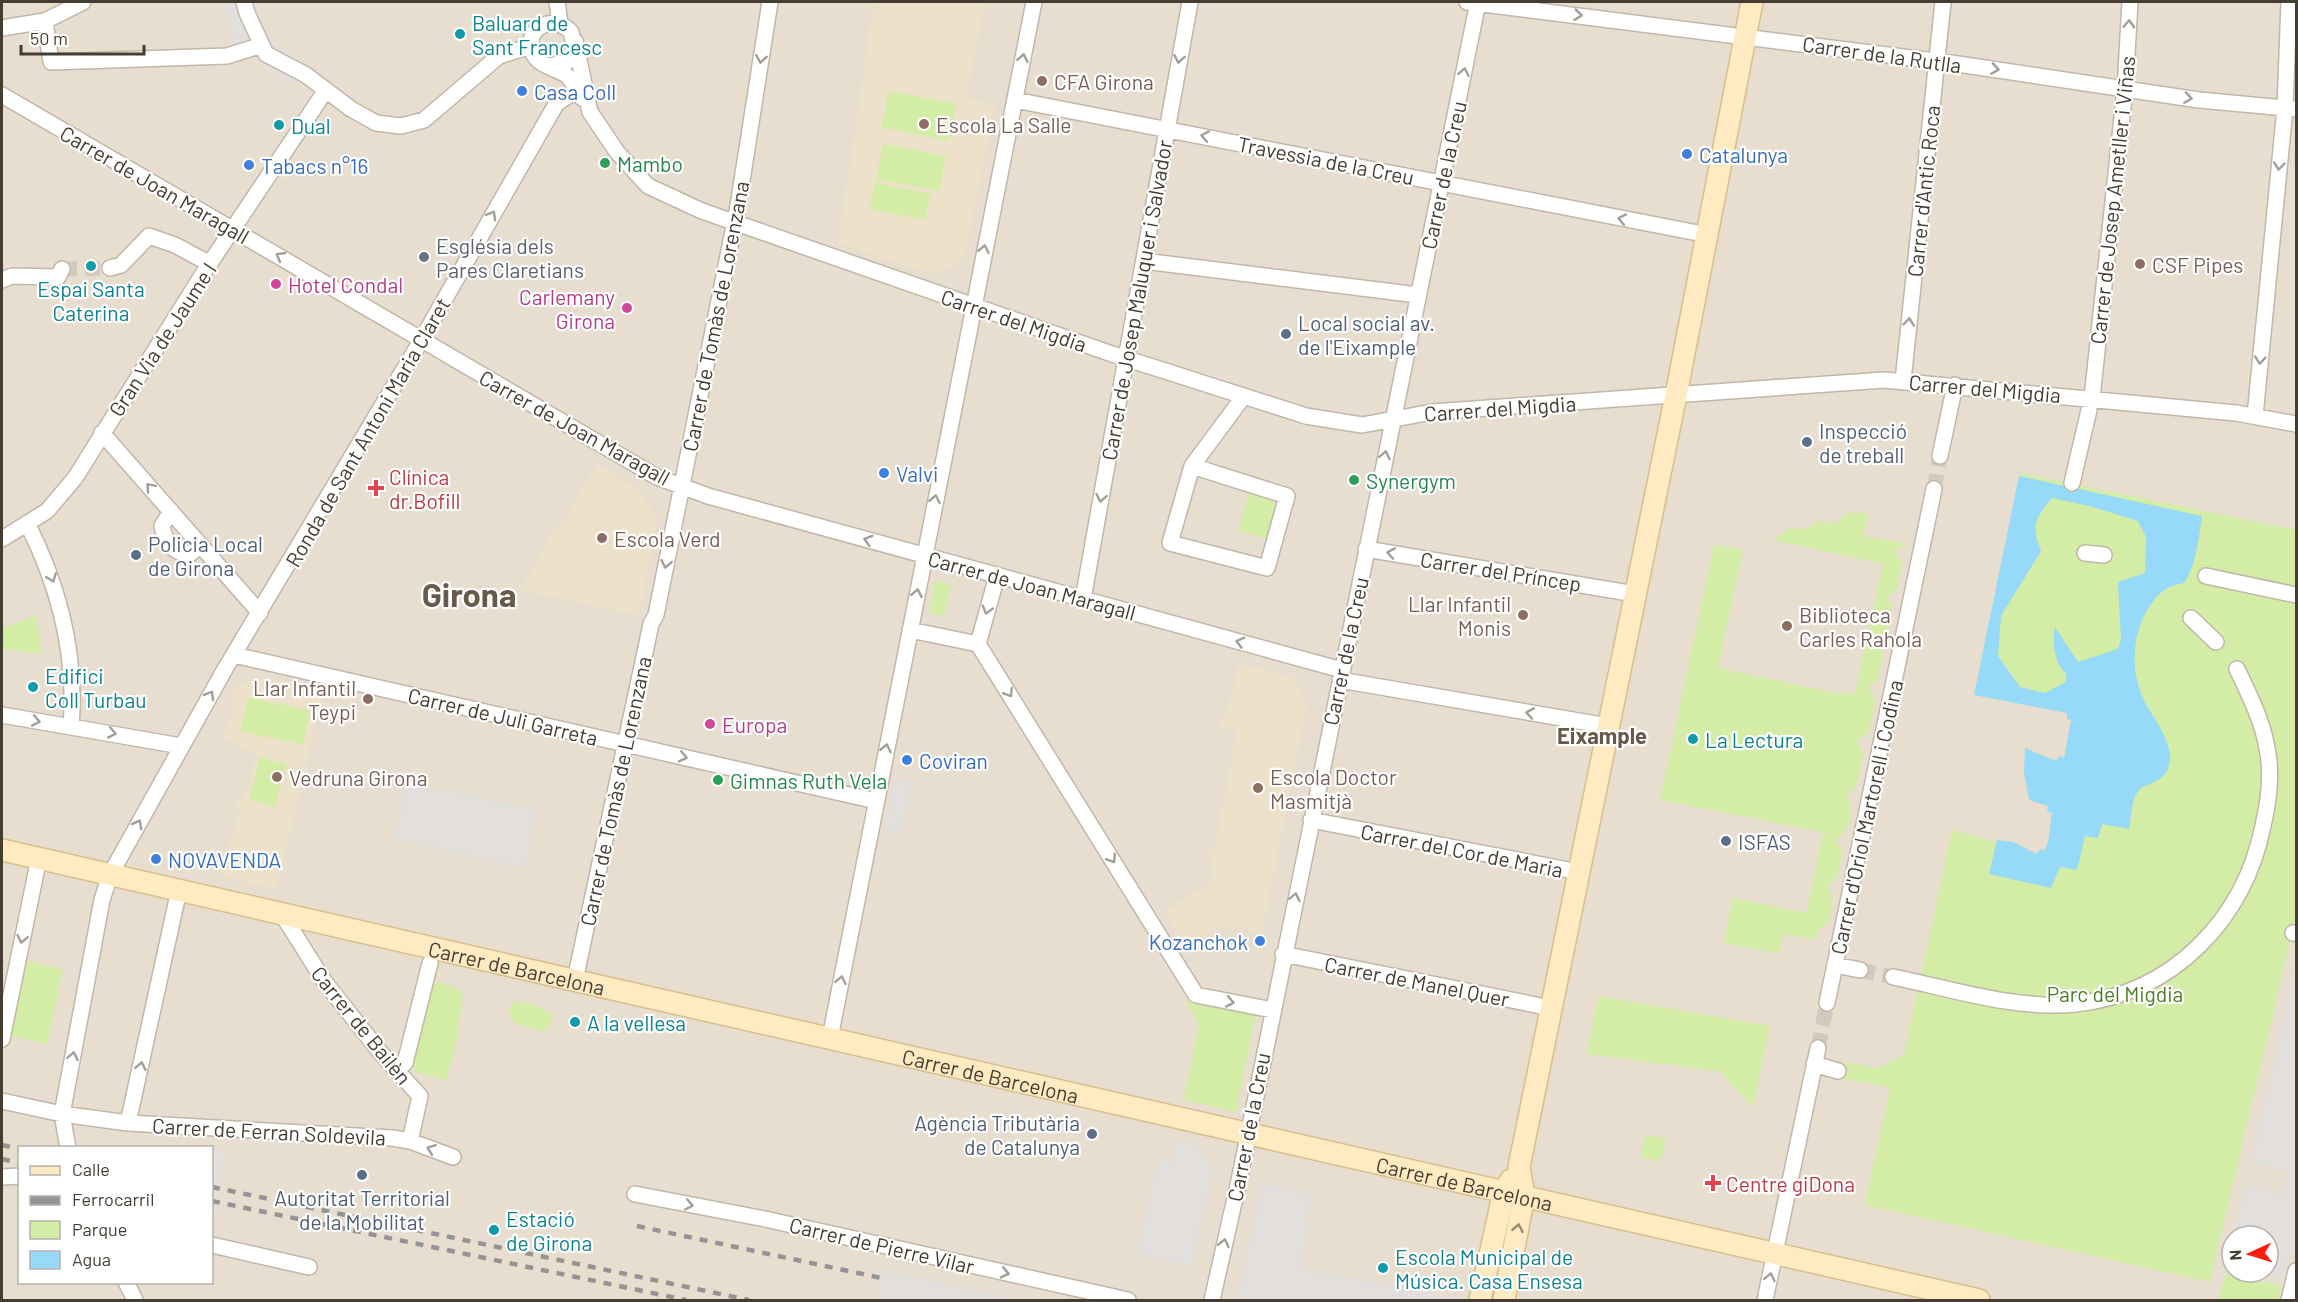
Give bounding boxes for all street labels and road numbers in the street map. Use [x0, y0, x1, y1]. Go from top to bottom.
street label: Carrer de la Rutlla [1801, 30, 1963, 78]
street label: Carrer de Josep Ametller i Viñas [2084, 55, 2140, 345]
street label: Carrer de la Creu [1415, 99, 1471, 251]
street label: Carrer d'Antic Roca [1902, 104, 1944, 278]
street label: Carrer de Joan Maragall [56, 120, 254, 248]
street label: Travessia de la Creu [1236, 131, 1416, 189]
street label: Carrer de Josep Maluquer i Salvador [1095, 137, 1177, 462]
street label: Carrer de Tomàs de Lorenzana [676, 179, 754, 453]
street label: Gran Via de Jaume I [103, 257, 221, 421]
street label: Carrer del Migdia [938, 283, 1090, 357]
street label: Ronda de Sant Antoni Maria Claret [279, 293, 455, 571]
street label: Carrer de Joan Maragall [475, 364, 675, 490]
street label: Carrer del Migdia [1908, 369, 2062, 407]
street label: Carrer del Migdia [1423, 390, 1577, 426]
street label: Carrer de Joan Maragall [925, 545, 1139, 625]
street label: Carrer del Príncep [1419, 546, 1583, 596]
street label: Carrer de la Creu [1317, 575, 1373, 727]
street label: Carrer de Tomàs de Lorenzana [574, 654, 656, 928]
street label: Carrer d'Oriol Martorell i Codina [1825, 677, 1907, 957]
street label: Carrer de Juli Garreta [406, 682, 600, 750]
street label: Carrer del Cor de Maria [1359, 818, 1565, 882]
street label: Carrer de Barcelona [426, 935, 607, 999]
street label: Carrer de Manel Quer [1322, 951, 1512, 1011]
street label: Carrer de Bailèn [307, 961, 417, 1089]
street label: Carrer de Barcelona [900, 1043, 1081, 1107]
street label: Carrer de la Creu [1221, 1051, 1275, 1203]
street label: Carrer de Ferran Soldevila [151, 1112, 387, 1150]
street label: Carrer de Barcelona [1374, 1151, 1555, 1215]
street label: Carrer de Pierre Vilar [787, 1212, 977, 1279]

